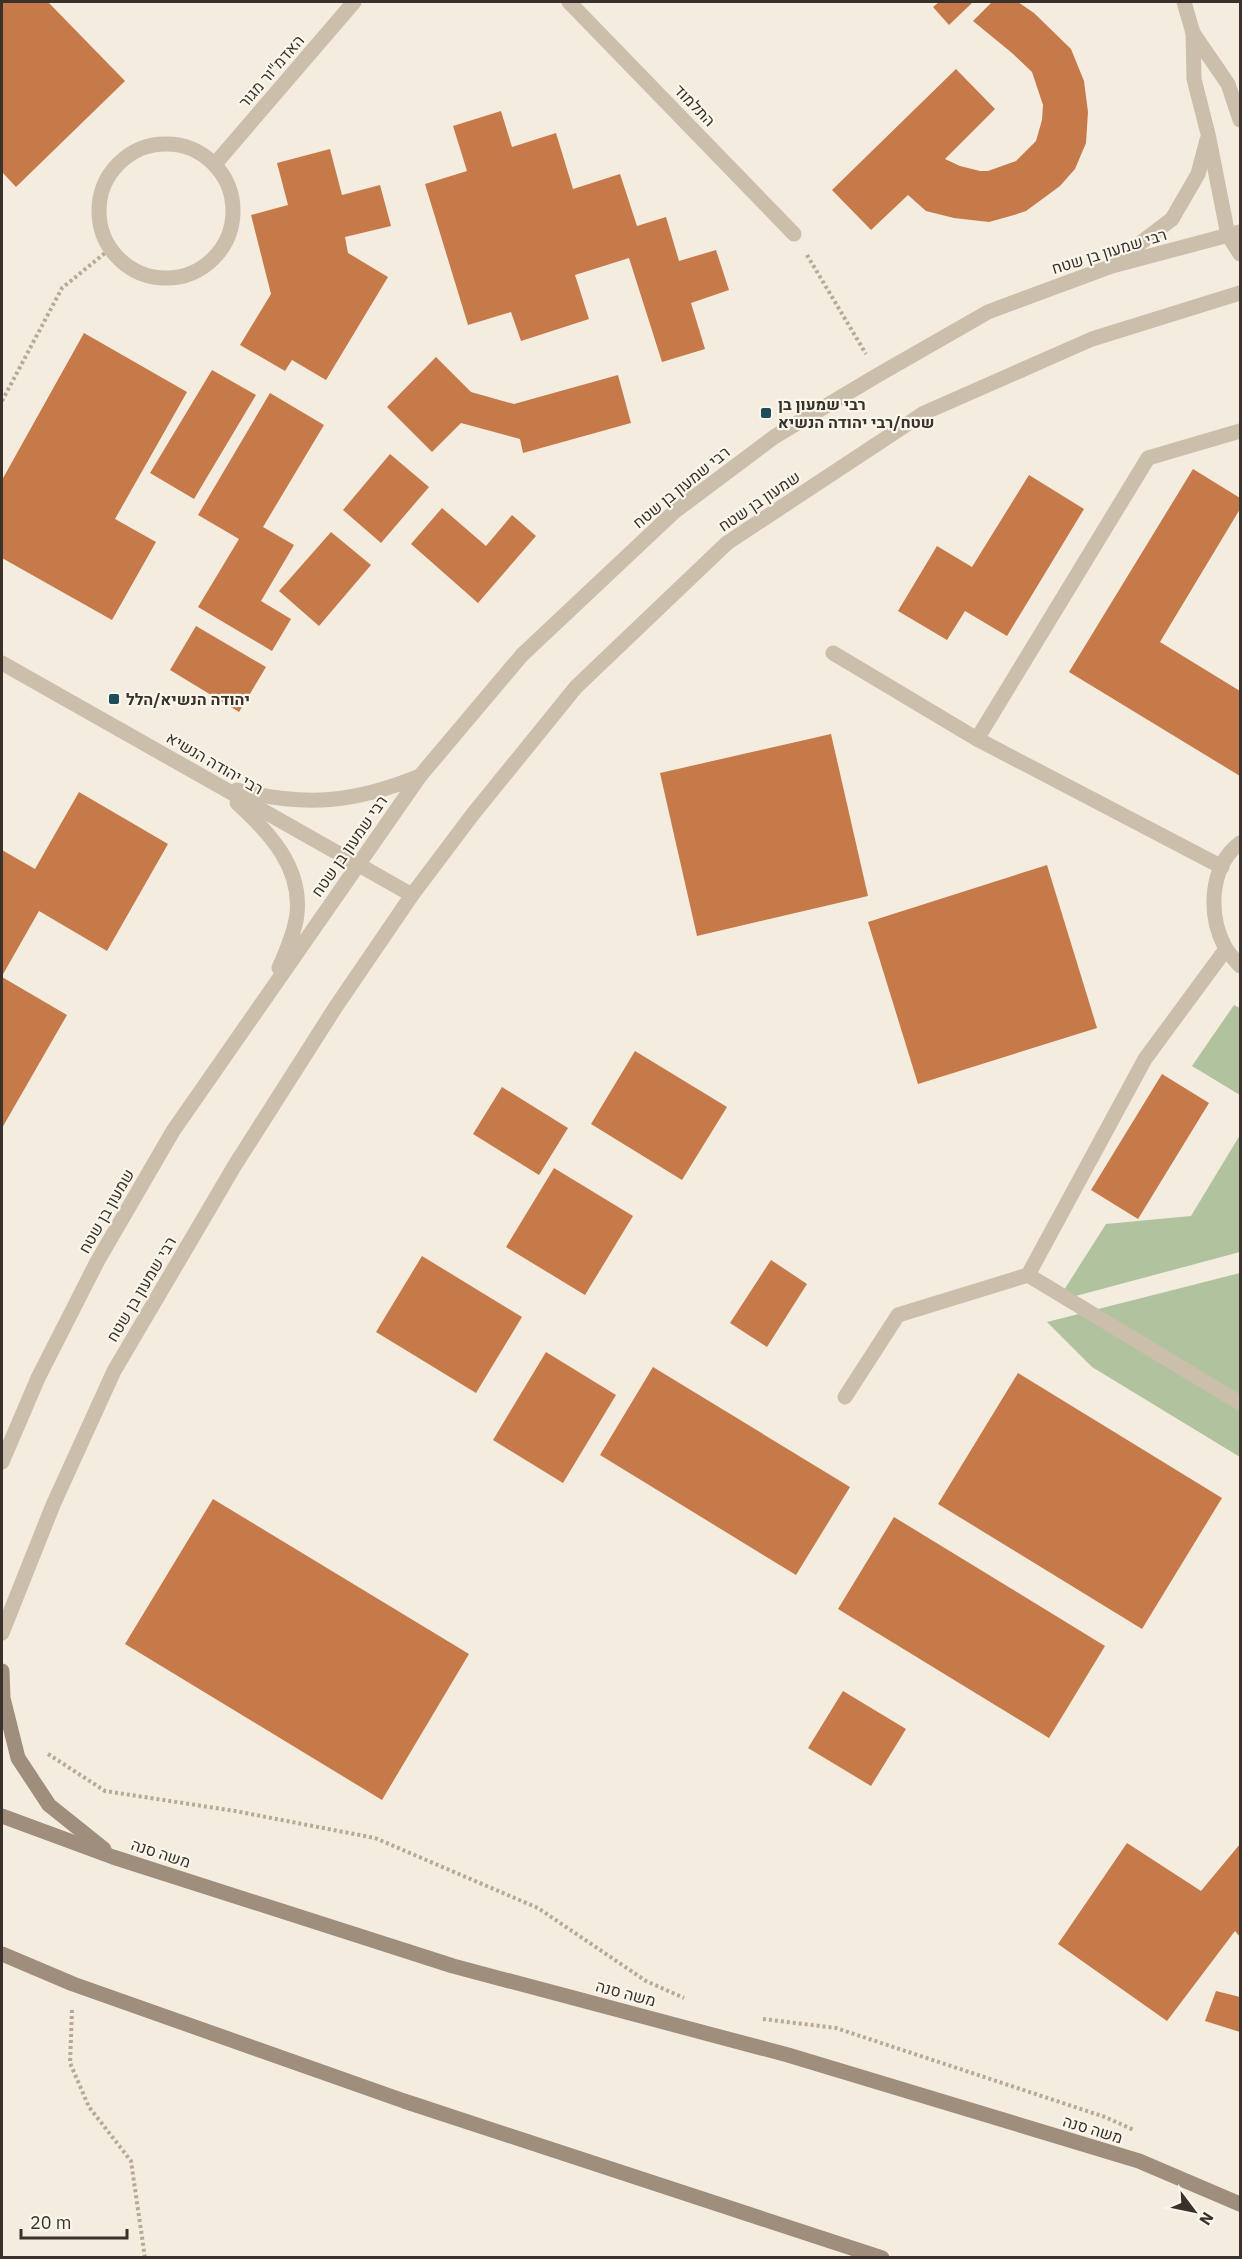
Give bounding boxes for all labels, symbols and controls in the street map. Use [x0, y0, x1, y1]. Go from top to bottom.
street label: האדמ"ור מגור [234, 30, 308, 112]
street label: התלמוד [670, 80, 720, 130]
street label: רבי שמעון בן שטח [1049, 224, 1169, 278]
place label: רבי שמעון בן שטח/רבי יהודה הנשיא [778, 394, 935, 432]
marker: רבי שמעון בן שטח/רבי יהודה הנשיא [759, 406, 773, 420]
street label: רבי שמעון בן שטח [628, 442, 734, 532]
street label: שמעון בן שטח [714, 466, 804, 536]
place label: יהודה הנשיא/הלל [126, 689, 250, 709]
marker: יהודה הנשיא/הלל [107, 692, 121, 706]
street label: רבי יהודה הנשיא [163, 727, 267, 799]
street label: רבי שמעון בן שטח [307, 791, 391, 901]
street label: שמעון בן שטח [74, 1165, 138, 1257]
street label: רבי שמעון בן שטח [102, 1233, 180, 1345]
street label: משה סנה [129, 1834, 193, 1872]
street label: משה סנה [594, 1975, 658, 2011]
street label: משה סנה [1061, 2110, 1125, 2148]
north arrow [1164, 2181, 1224, 2241]
scale bar [21, 2202, 128, 2240]
text: N [1195, 2209, 1218, 2229]
text: 20 m [30, 2211, 72, 2234]

